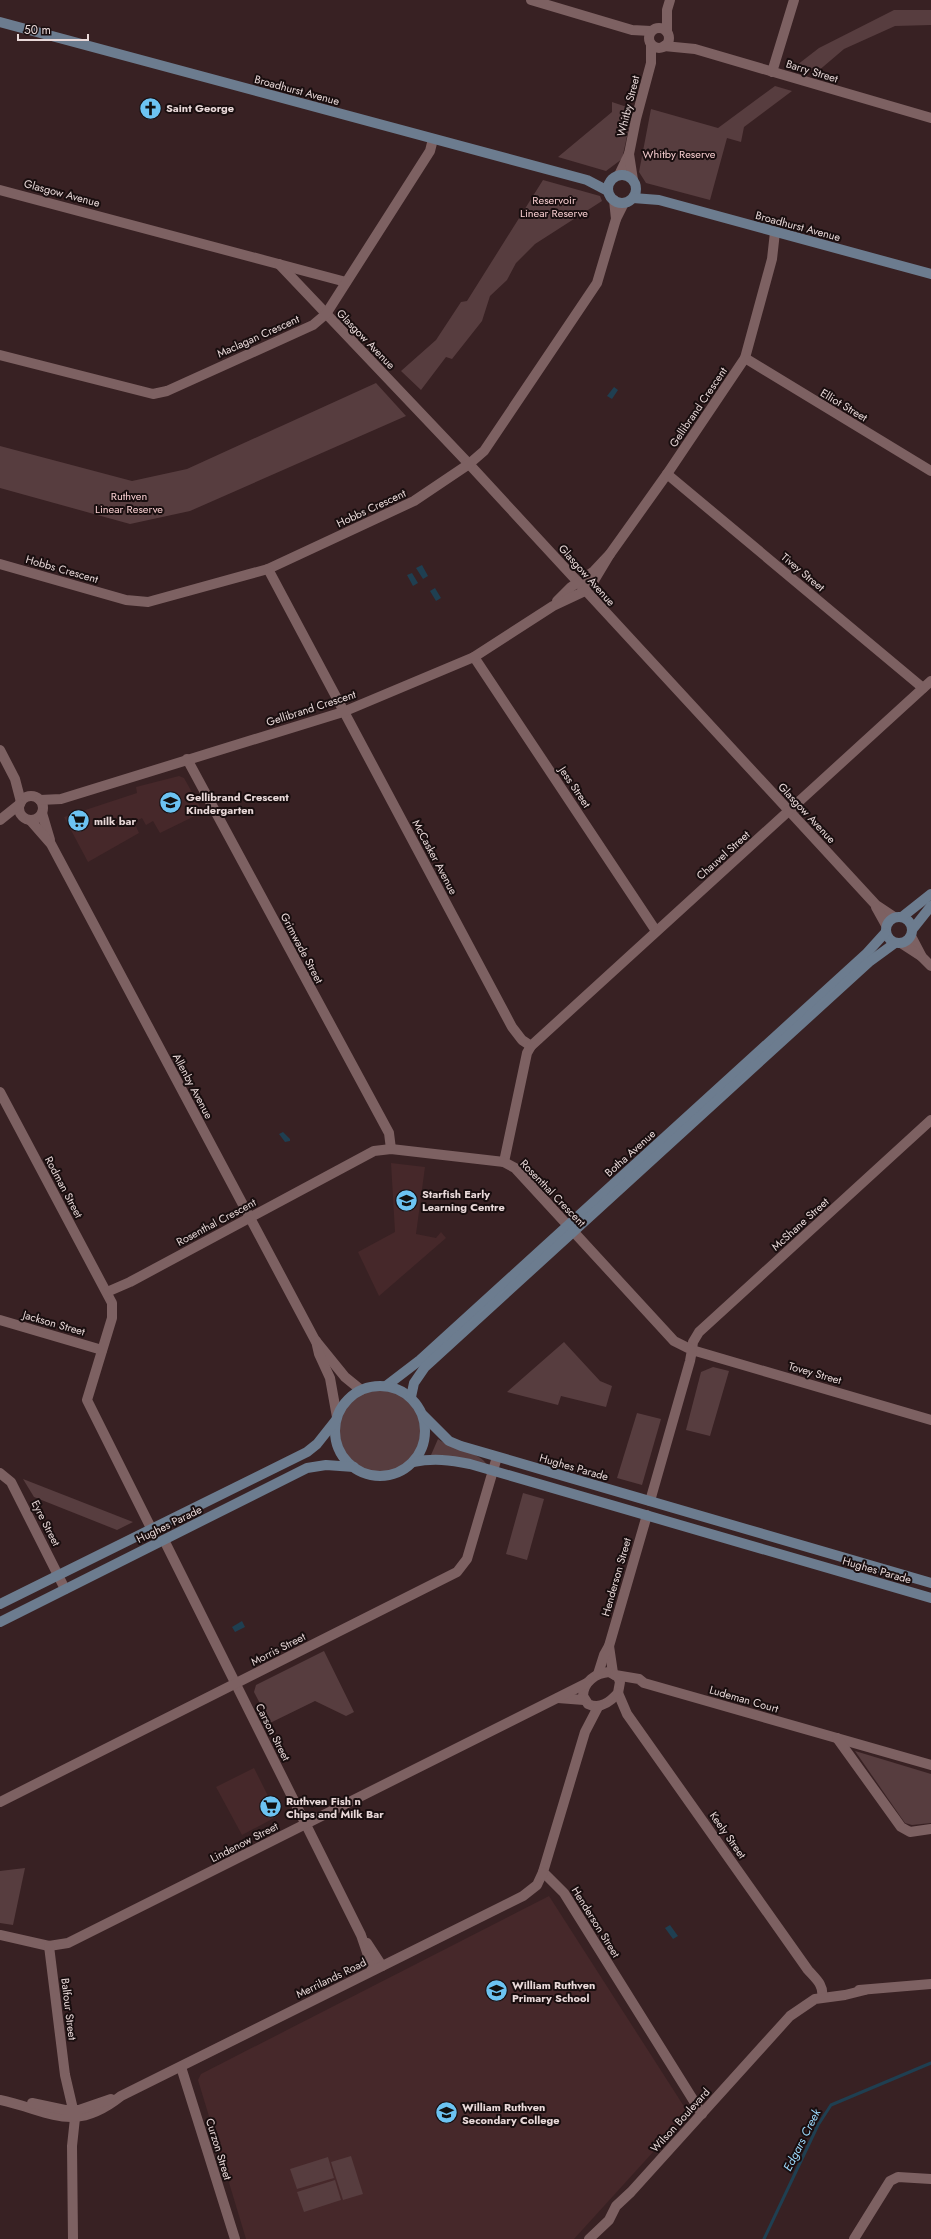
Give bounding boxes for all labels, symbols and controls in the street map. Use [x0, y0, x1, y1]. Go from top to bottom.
scale bar [18, 16, 88, 42]
text: 50 m [24, 21, 51, 39]
street label: Barry Street [784, 55, 840, 87]
street label: Broadhurst Avenue [253, 71, 342, 109]
street label: Whitby Street [613, 73, 643, 138]
church icon: Saint George [138, 95, 164, 121]
place label: Saint George [166, 100, 234, 116]
park label: Whitby Reserve [643, 146, 716, 162]
street label: Glasgow Avenue [22, 175, 102, 211]
park label: Reservoir Linear Reserve [520, 192, 588, 221]
street label: Broadhurst Avenue [754, 207, 843, 245]
street label: Glasgow Avenue [333, 305, 399, 373]
street label: Maclagan Crescent [214, 311, 302, 361]
street label: Gellibrand Crescent [665, 364, 731, 450]
street label: Elliot Street [818, 385, 871, 425]
street label: Hobbs Crescent [334, 485, 409, 531]
park label: Ruthven Linear Reserve [95, 488, 163, 517]
street label: Glasgow Avenue [555, 541, 619, 610]
street label: Tivey Street [778, 549, 829, 595]
street label: Hobbs Crescent [24, 551, 100, 587]
street label: Gellibrand Crescent [264, 686, 358, 730]
street label: Jess Street [554, 762, 595, 811]
street label: Glasgow Avenue [775, 779, 840, 847]
place label: Gellibrand Crescent Kindergarten [186, 789, 289, 818]
school or university icon: Gellibrand Crescent Kindergarten [157, 790, 183, 816]
supermarket icon: milk bar [65, 808, 91, 834]
place label: milk bar [94, 813, 136, 829]
street label: McCasker Avenue [408, 817, 462, 898]
street label: Chauvel Street [693, 826, 753, 883]
street label: Grimwade Street [277, 910, 328, 986]
street label: Allenby Avenue [169, 1050, 217, 1122]
street label: Botha Avenue [601, 1126, 659, 1180]
street label: Rodman Street [41, 1153, 87, 1221]
street label: Rosenthal Crescent [517, 1156, 590, 1231]
place label: Starfish Early Learning Centre [422, 1186, 505, 1215]
school or university icon: Starfish Early Learning Centre [394, 1187, 420, 1213]
street label: Rosenthal Crescent [173, 1194, 259, 1250]
street label: McShane Street [768, 1194, 832, 1254]
street label: Jackson Street [19, 1306, 87, 1340]
street label: Tovey Street [787, 1358, 844, 1388]
street label: Hughes Parade [538, 1450, 611, 1485]
street label: Eyre Street [28, 1497, 65, 1549]
street label: Hughes Parade [134, 1501, 205, 1547]
street label: Henderson Street [597, 1536, 635, 1618]
street label: Hughes Parade [841, 1553, 914, 1588]
street label: Morris Street [248, 1628, 308, 1670]
street label: Ludeman Court [708, 1682, 781, 1717]
street label: Carson Street [252, 1701, 294, 1764]
place label: Ruthven Fish n Chips and Milk Bar [286, 1793, 384, 1822]
supermarket icon: Ruthven Fish n Chips and Milk Bar [257, 1794, 283, 1820]
street label: Keely Street [706, 1808, 750, 1862]
street label: Lindenow Street [207, 1818, 281, 1866]
street label: Henderson Street [568, 1884, 624, 1961]
street label: Merrilands Road [293, 1954, 369, 2002]
street label: Balfour Street [57, 1977, 81, 2041]
place label: William Ruthven Primary School [512, 1977, 595, 2006]
school or university icon: William Ruthven Primary School [484, 1978, 510, 2004]
street label: Wilson Boulevard [647, 2084, 713, 2156]
place label: William Ruthven Secondary College [462, 2099, 559, 2128]
school or university icon: William Ruthven Secondary College [433, 2100, 459, 2126]
water label: Edgars Creek [779, 2105, 826, 2174]
street label: Curzon Street [202, 2116, 236, 2182]

